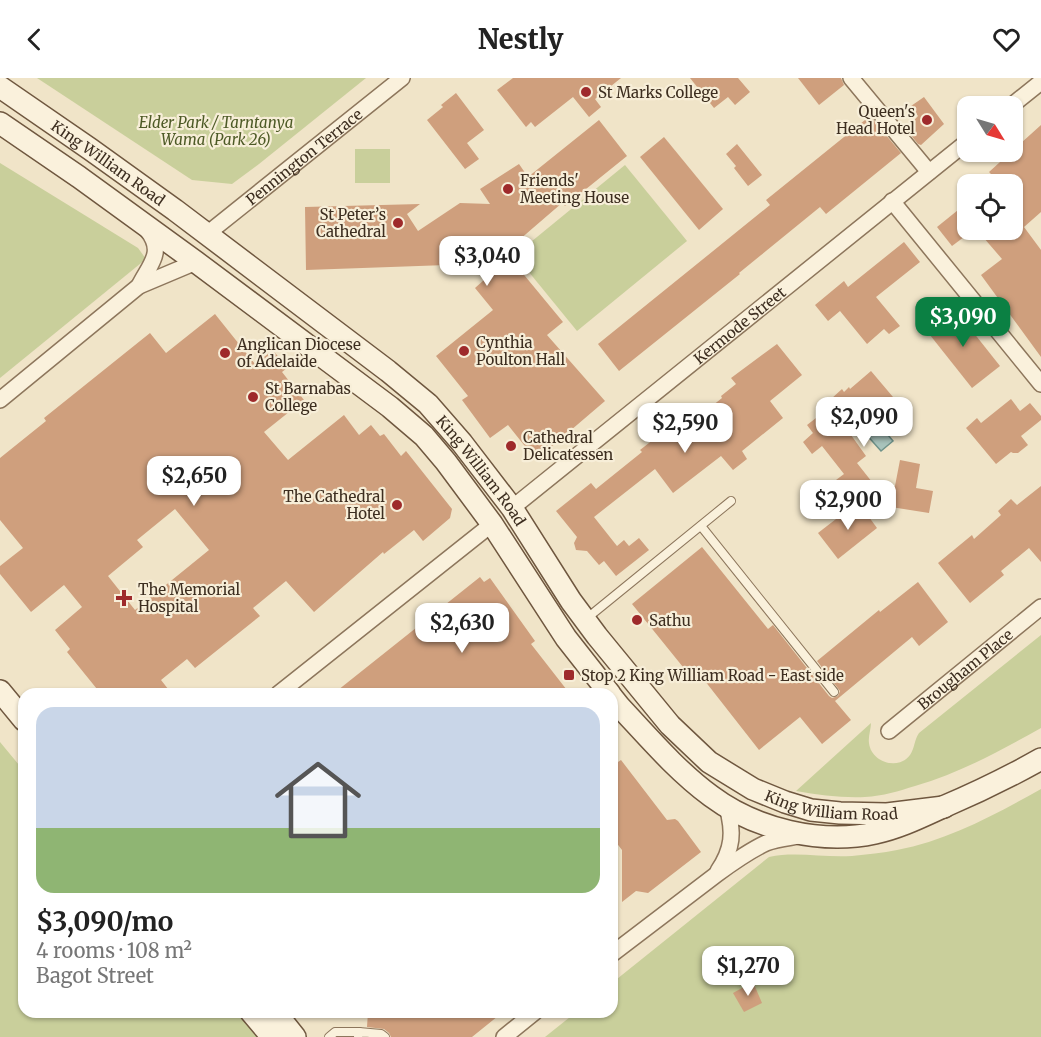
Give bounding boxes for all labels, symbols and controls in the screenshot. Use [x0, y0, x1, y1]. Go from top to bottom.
text: Nestly [478, 22, 563, 56]
icon: back [18, 23, 51, 56]
icon: heart [990, 23, 1023, 56]
place label: St Marks College [598, 83, 718, 102]
marker: St Marks College [579, 85, 593, 99]
north arrow [957, 96, 1023, 162]
map controls [957, 96, 1023, 240]
place label: Queen's Head Hotel [836, 102, 915, 138]
street label: Pennington Terrace [242, 104, 366, 209]
park label: Elder Park / Tarntanya Wama (Park 26) [139, 113, 293, 149]
marker: Queen's Head Hotel [920, 113, 934, 127]
street label: King William Road [48, 116, 169, 209]
place label: Friends' Meeting House [520, 171, 629, 207]
button: locate [957, 174, 1023, 240]
marker: Friends' Meeting House [501, 182, 515, 196]
place label: St Peter’s Cathedral [316, 205, 386, 241]
marker: St Peter’s Cathedral [391, 216, 405, 230]
pin: $3,040 [438, 236, 536, 287]
text: $3,040 [453, 243, 521, 268]
street label: Kermode Street [690, 282, 789, 368]
pin: $3,090 [914, 297, 1012, 348]
text: $3,090 [929, 304, 997, 329]
place label: Cynthia Poulton Hall [476, 333, 565, 369]
place label: Anglican Diocese of Adelaide [236, 335, 361, 371]
marker: Cynthia Poulton Hall [457, 344, 471, 358]
marker: Anglican Diocese of Adelaide [218, 346, 232, 360]
place label: St Barnabas College [265, 379, 351, 415]
marker: St Barnabas College [246, 390, 260, 404]
pin: $2,090 [815, 397, 913, 448]
pin: $2,590 [636, 403, 734, 454]
text: $2,090 [830, 404, 898, 429]
text: $2,590 [652, 410, 718, 435]
street label: King William Road [433, 411, 530, 529]
place label: Cathedral Delicatessen [523, 428, 613, 464]
marker: Cathedral Delicatessen [504, 439, 518, 453]
pin: $2,650 [145, 456, 243, 507]
text: $2,650 [161, 463, 227, 488]
pin: $2,900 [799, 480, 897, 531]
place label: The Cathedral Hotel [283, 487, 385, 523]
text: $2,900 [814, 487, 882, 512]
marker: The Cathedral Hotel [390, 498, 404, 512]
place label: The Memorial Hospital [138, 580, 241, 616]
marker: The Memorial Hospital [115, 589, 133, 607]
pin: $2,630 [413, 603, 511, 654]
text: $2,630 [429, 610, 495, 635]
place label: Sathu [649, 611, 691, 630]
marker: Sathu [630, 613, 644, 627]
street label: Brougham Place [914, 625, 1016, 713]
place label: Stop 2 King William Road - East side [581, 666, 844, 685]
marker: Stop 2 King William Road - East side [562, 668, 576, 682]
icon: home [264, 746, 372, 854]
street label: King William Road [762, 785, 899, 824]
text: $3,090/mo [36, 905, 173, 938]
text: 4 rooms · 108 m² [36, 938, 192, 963]
pin: $1,270 [699, 946, 797, 997]
text: $1,270 [716, 953, 780, 978]
text: Bagot Street [36, 963, 154, 988]

